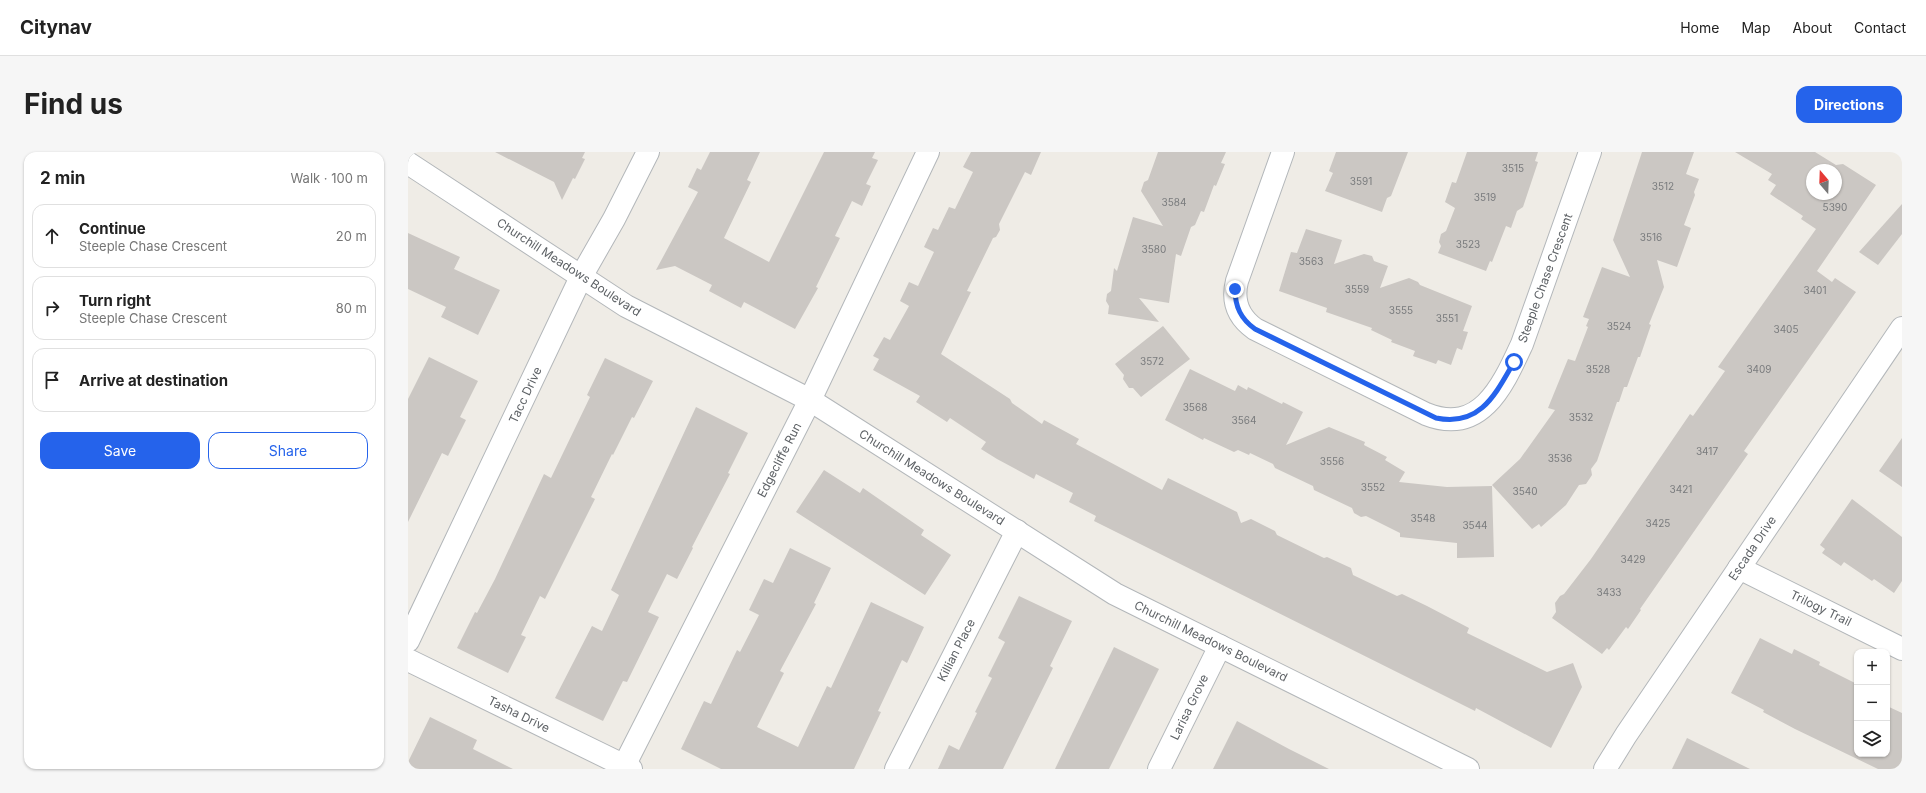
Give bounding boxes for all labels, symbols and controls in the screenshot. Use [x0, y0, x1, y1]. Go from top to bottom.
text: Citynav [20, 16, 92, 39]
text: Home [1680, 19, 1719, 36]
text: Map [1741, 19, 1771, 36]
text: About [1793, 19, 1832, 36]
text: Contact [1854, 19, 1906, 36]
button: Directions [1796, 86, 1902, 123]
text: Find us [24, 87, 123, 121]
house number: 3515 [1502, 162, 1524, 174]
north arrow [1806, 164, 1842, 200]
text: 2 min [40, 168, 85, 188]
text: Walk · 100 m [290, 170, 368, 186]
house number: 3591 [1350, 175, 1372, 187]
house number: 3512 [1652, 180, 1674, 192]
house number: 3519 [1474, 191, 1496, 203]
house number: 3584 [1162, 196, 1186, 208]
house number: 5390 [1823, 201, 1847, 213]
street label: Steeple Chase Crescent [1515, 211, 1575, 345]
street label: Churchill Meadows Boulevard [494, 215, 644, 319]
text: Continue [79, 219, 146, 238]
icon: ahead [41, 225, 63, 247]
text: 20 m [336, 228, 367, 244]
house number: 3516 [1640, 231, 1662, 243]
text: Steeple Chase Crescent [79, 238, 227, 254]
house number: 3523 [1456, 238, 1480, 250]
house number: 3580 [1142, 243, 1166, 255]
house number: 3563 [1299, 255, 1323, 267]
route end [1226, 280, 1244, 298]
house number: 3559 [1345, 283, 1369, 295]
house number: 3401 [1803, 284, 1827, 296]
text: Turn right [79, 291, 151, 310]
icon: right [41, 297, 63, 319]
text: 80 m [336, 300, 367, 316]
house number: 3555 [1389, 304, 1413, 316]
text: Steeple Chase Crescent [79, 310, 227, 326]
house number: 3551 [1436, 312, 1458, 324]
house number: 3524 [1607, 320, 1631, 332]
house number: 3405 [1773, 323, 1799, 335]
route start [1505, 353, 1523, 371]
house number: 3572 [1140, 355, 1164, 367]
house number: 3528 [1586, 363, 1610, 375]
house number: 3409 [1746, 363, 1772, 375]
street label: Tacc Drive [505, 364, 545, 426]
icon: arrive [41, 369, 63, 391]
text: Arrive at destination [79, 371, 228, 390]
house number: 3568 [1183, 401, 1207, 413]
house number: 3532 [1569, 411, 1593, 423]
house number: 3564 [1232, 414, 1256, 426]
street label: Edgecliffe Run [754, 420, 804, 500]
street label: Churchill Meadows Boulevard [856, 426, 1008, 528]
button: Save [40, 432, 200, 469]
button: Share [208, 432, 368, 469]
house number: 3417 [1696, 445, 1718, 457]
house number: 3536 [1548, 452, 1572, 464]
house number: 3556 [1320, 455, 1344, 467]
house number: 3552 [1361, 481, 1385, 493]
house number: 3421 [1670, 483, 1692, 495]
house number: 3540 [1512, 485, 1538, 497]
house number: 3548 [1411, 512, 1435, 524]
street label: Escada Drive [1725, 513, 1779, 583]
house number: 3425 [1646, 517, 1670, 529]
house number: 3544 [1462, 519, 1488, 531]
house number: 3429 [1621, 553, 1645, 565]
house number: 3433 [1597, 586, 1622, 598]
street label: Trilogy Trail [1788, 587, 1854, 629]
street label: Churchill Meadows Boulevard [1132, 597, 1290, 685]
street label: Killian Place [934, 616, 978, 684]
map controls [1854, 649, 1890, 757]
button: + [1854, 649, 1890, 685]
street label: Larisa Grove [1167, 672, 1211, 742]
button: − [1854, 685, 1890, 721]
street label: Tasha Drive [486, 693, 552, 735]
button: layers [1854, 721, 1890, 757]

